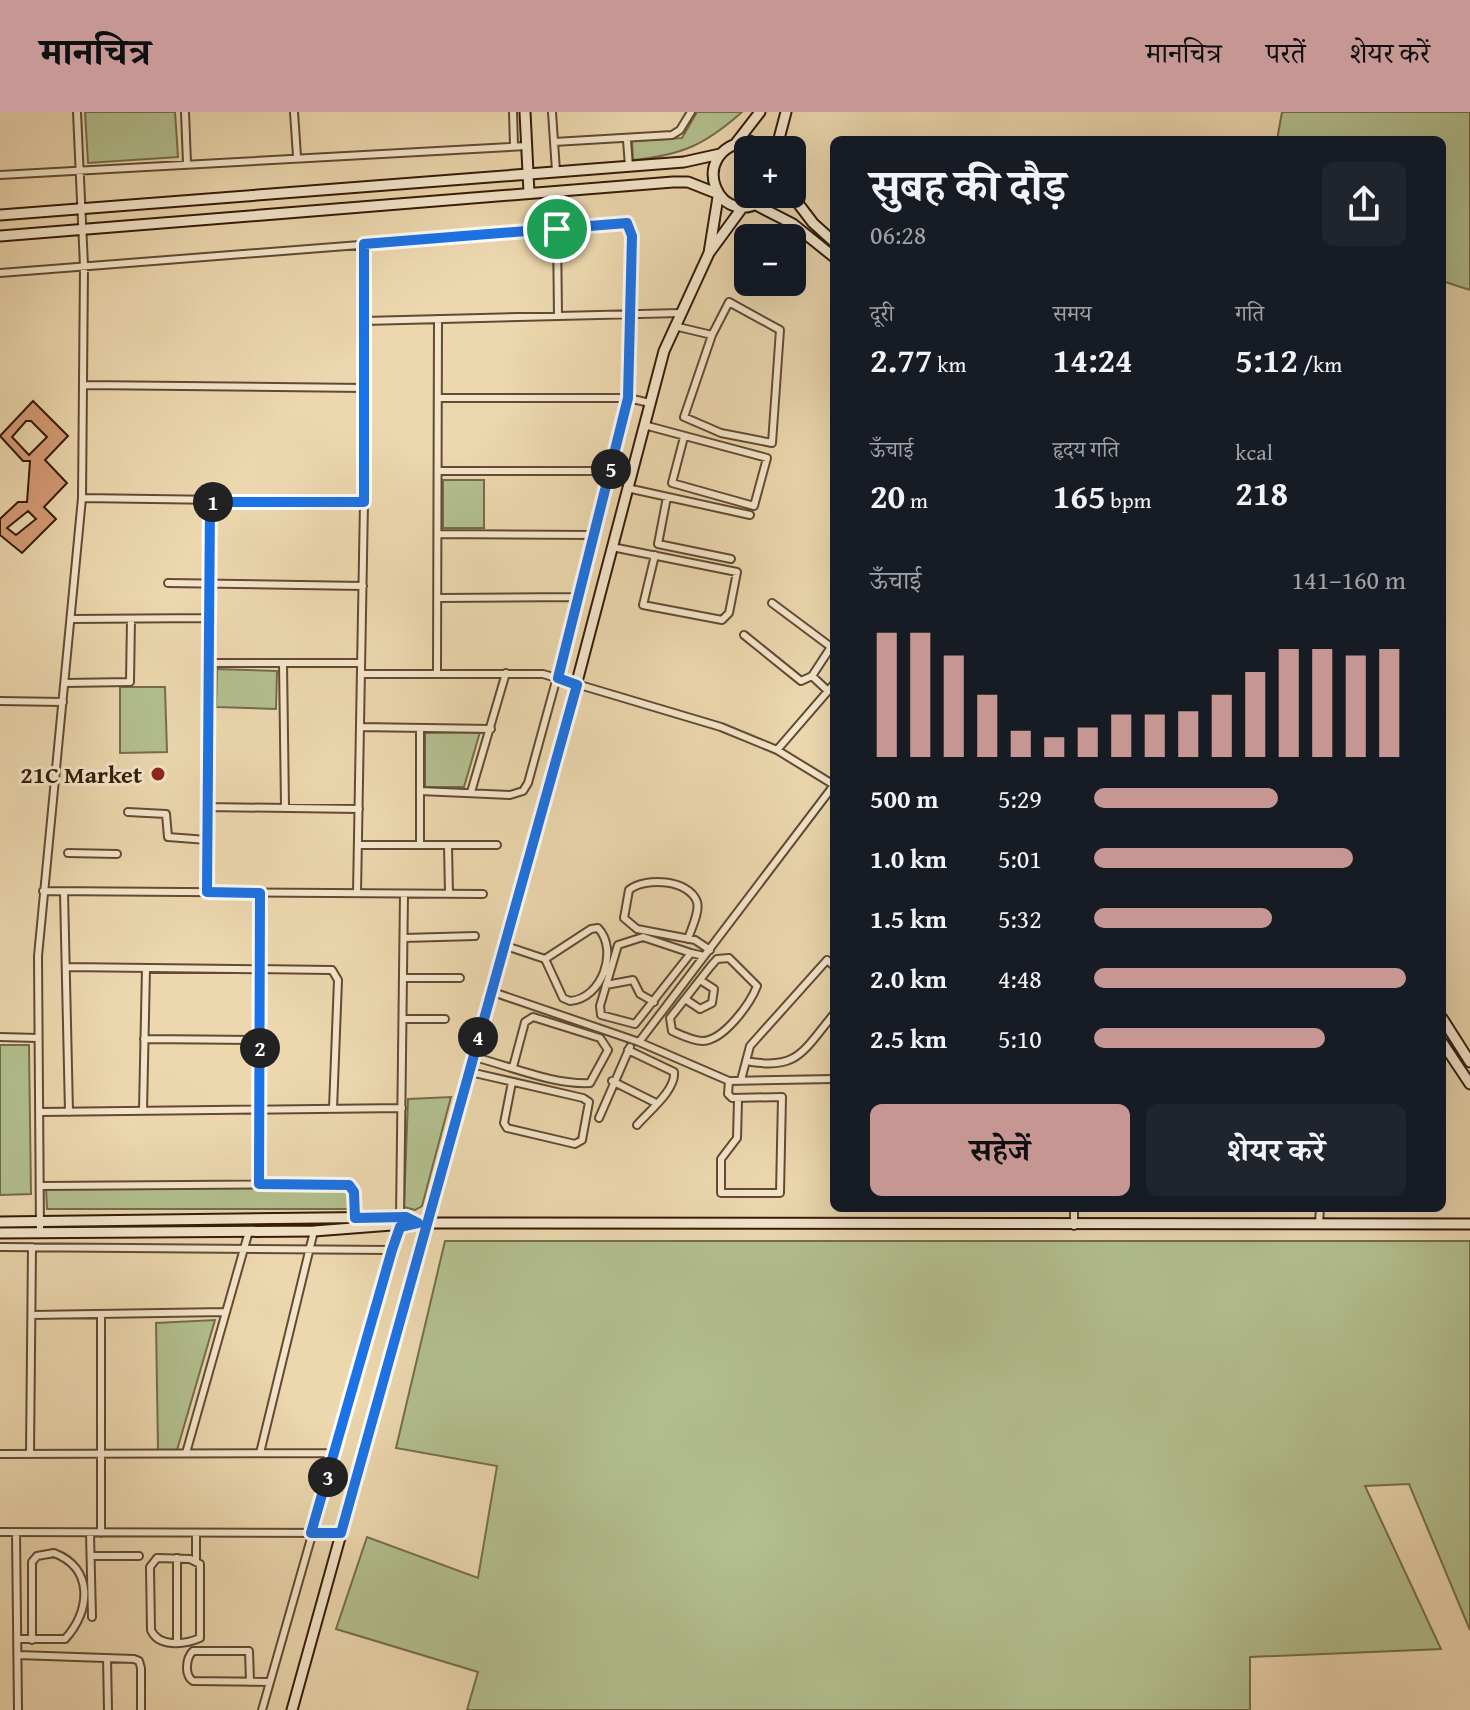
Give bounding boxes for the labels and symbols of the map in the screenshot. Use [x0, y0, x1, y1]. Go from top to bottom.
pin [523, 195, 591, 263]
pin: 5 [591, 449, 631, 489]
pin: 1 [193, 482, 233, 522]
place label: 21C Market [20, 757, 142, 792]
marker: 21C Market [149, 765, 167, 783]
pin: 4 [458, 1017, 498, 1057]
pin: 2 [240, 1028, 280, 1068]
pin: 3 [308, 1457, 348, 1497]

